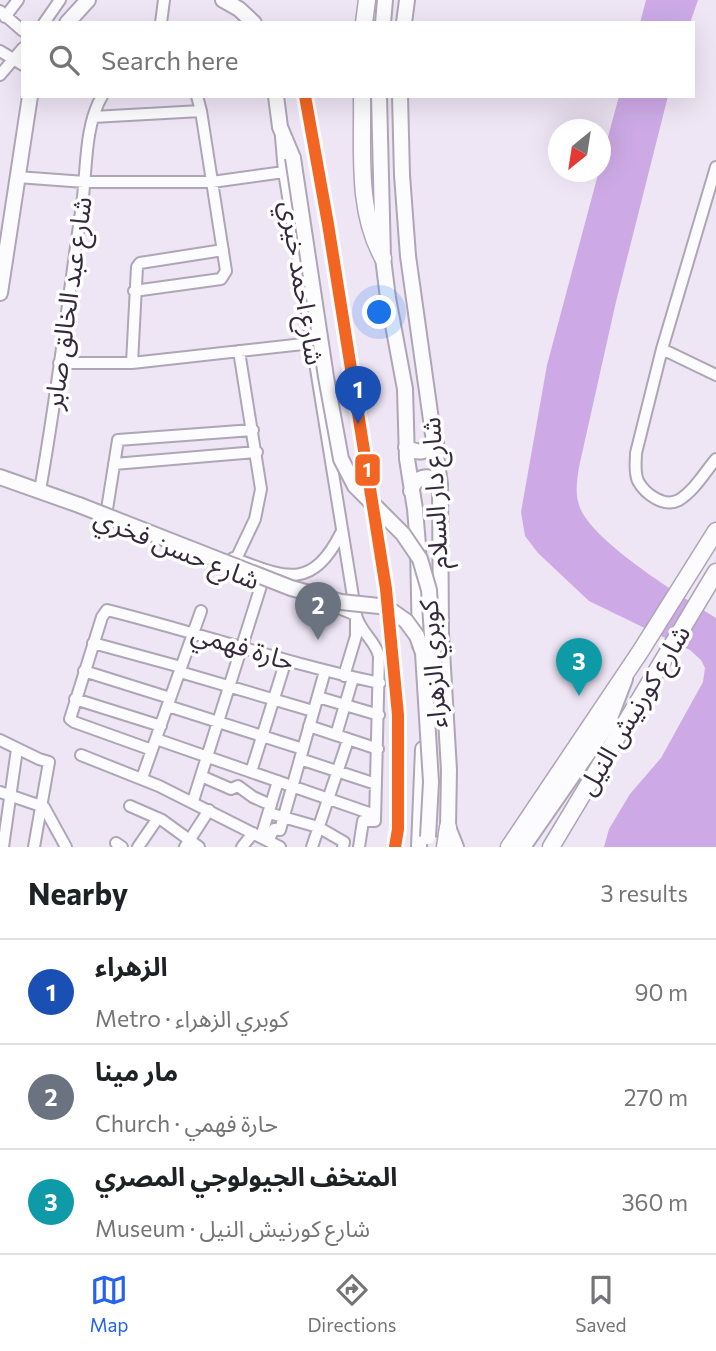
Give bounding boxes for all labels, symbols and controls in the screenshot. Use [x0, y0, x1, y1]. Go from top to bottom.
search box [21, 21, 695, 98]
icon: search [45, 41, 83, 79]
text: Search here [101, 44, 239, 75]
north arrow [548, 119, 611, 182]
street label: شارع عبد الخالق صابر [36, 194, 102, 413]
street label: شارع احمد خيري [269, 198, 332, 368]
your location [362, 295, 396, 329]
pin: 1 [335, 366, 381, 424]
street label: شارع دار السلام [414, 416, 459, 570]
line badge: 1 [354, 453, 381, 487]
text: 1 [363, 458, 371, 481]
street label: شارع حسن فخري [88, 500, 265, 600]
pin: 2 [295, 582, 341, 640]
street label: كوبري الزهراء [412, 598, 457, 729]
street label: حارة فهمي [187, 615, 299, 682]
street label: شارع كورنيش النيل [570, 619, 700, 802]
pin: 3 [556, 638, 602, 696]
text: Nearby [28, 874, 128, 911]
text: 3 results [601, 879, 688, 907]
text: الزهراء [95, 950, 168, 981]
text: 1 [46, 978, 56, 1006]
text: 90 m [635, 978, 688, 1006]
text: Metro · كوبري الزهراء [95, 1004, 289, 1032]
text: مار مينا [95, 1055, 178, 1086]
text: 2 [44, 1083, 58, 1111]
text: 270 m [624, 1083, 688, 1111]
text: Church · حارة فهمي [95, 1109, 278, 1137]
text: المتخف الجيولوجي المصري [95, 1160, 397, 1191]
text: 3 [44, 1188, 58, 1216]
text: 360 m [621, 1188, 688, 1216]
text: Museum · شارع كورنيش النيل [95, 1214, 370, 1242]
tab: Map [89, 1271, 129, 1336]
tab: Directions [307, 1271, 397, 1336]
tab: Saved [575, 1271, 627, 1336]

